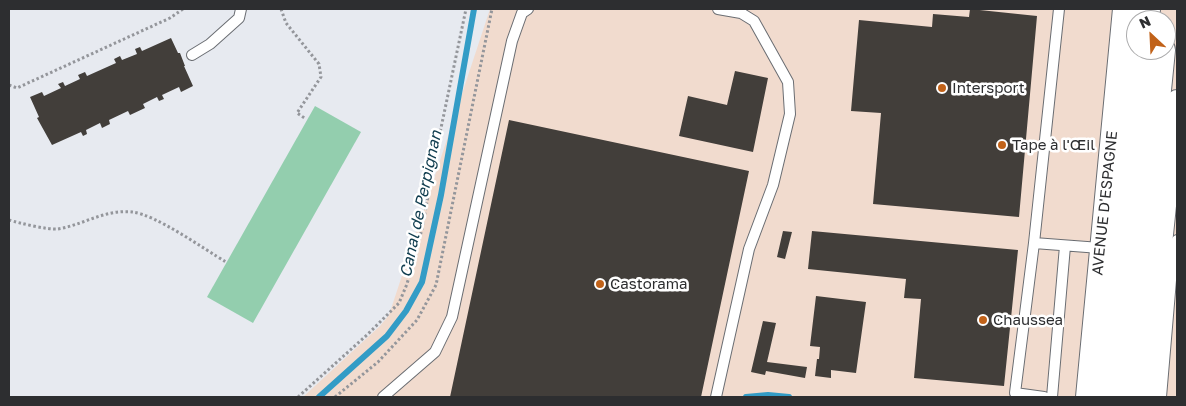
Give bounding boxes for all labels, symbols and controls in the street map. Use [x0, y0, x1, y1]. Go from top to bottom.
north arrow [1126, 10, 1176, 60]
text: N [1136, 12, 1153, 32]
place label: Intersport [952, 79, 1025, 97]
marker: Intersport [936, 82, 948, 94]
water label: Canal de Perpignan [396, 129, 446, 279]
street label: AVENUE D'ESPAGNE [1088, 130, 1122, 276]
place label: Tape à l'Œil [1012, 136, 1095, 154]
marker: Tape à l'Œil [996, 139, 1008, 151]
place label: Castorama [610, 275, 688, 293]
marker: Castorama [594, 278, 606, 290]
place label: Chaussea [993, 311, 1063, 329]
marker: Chaussea [977, 314, 989, 326]

